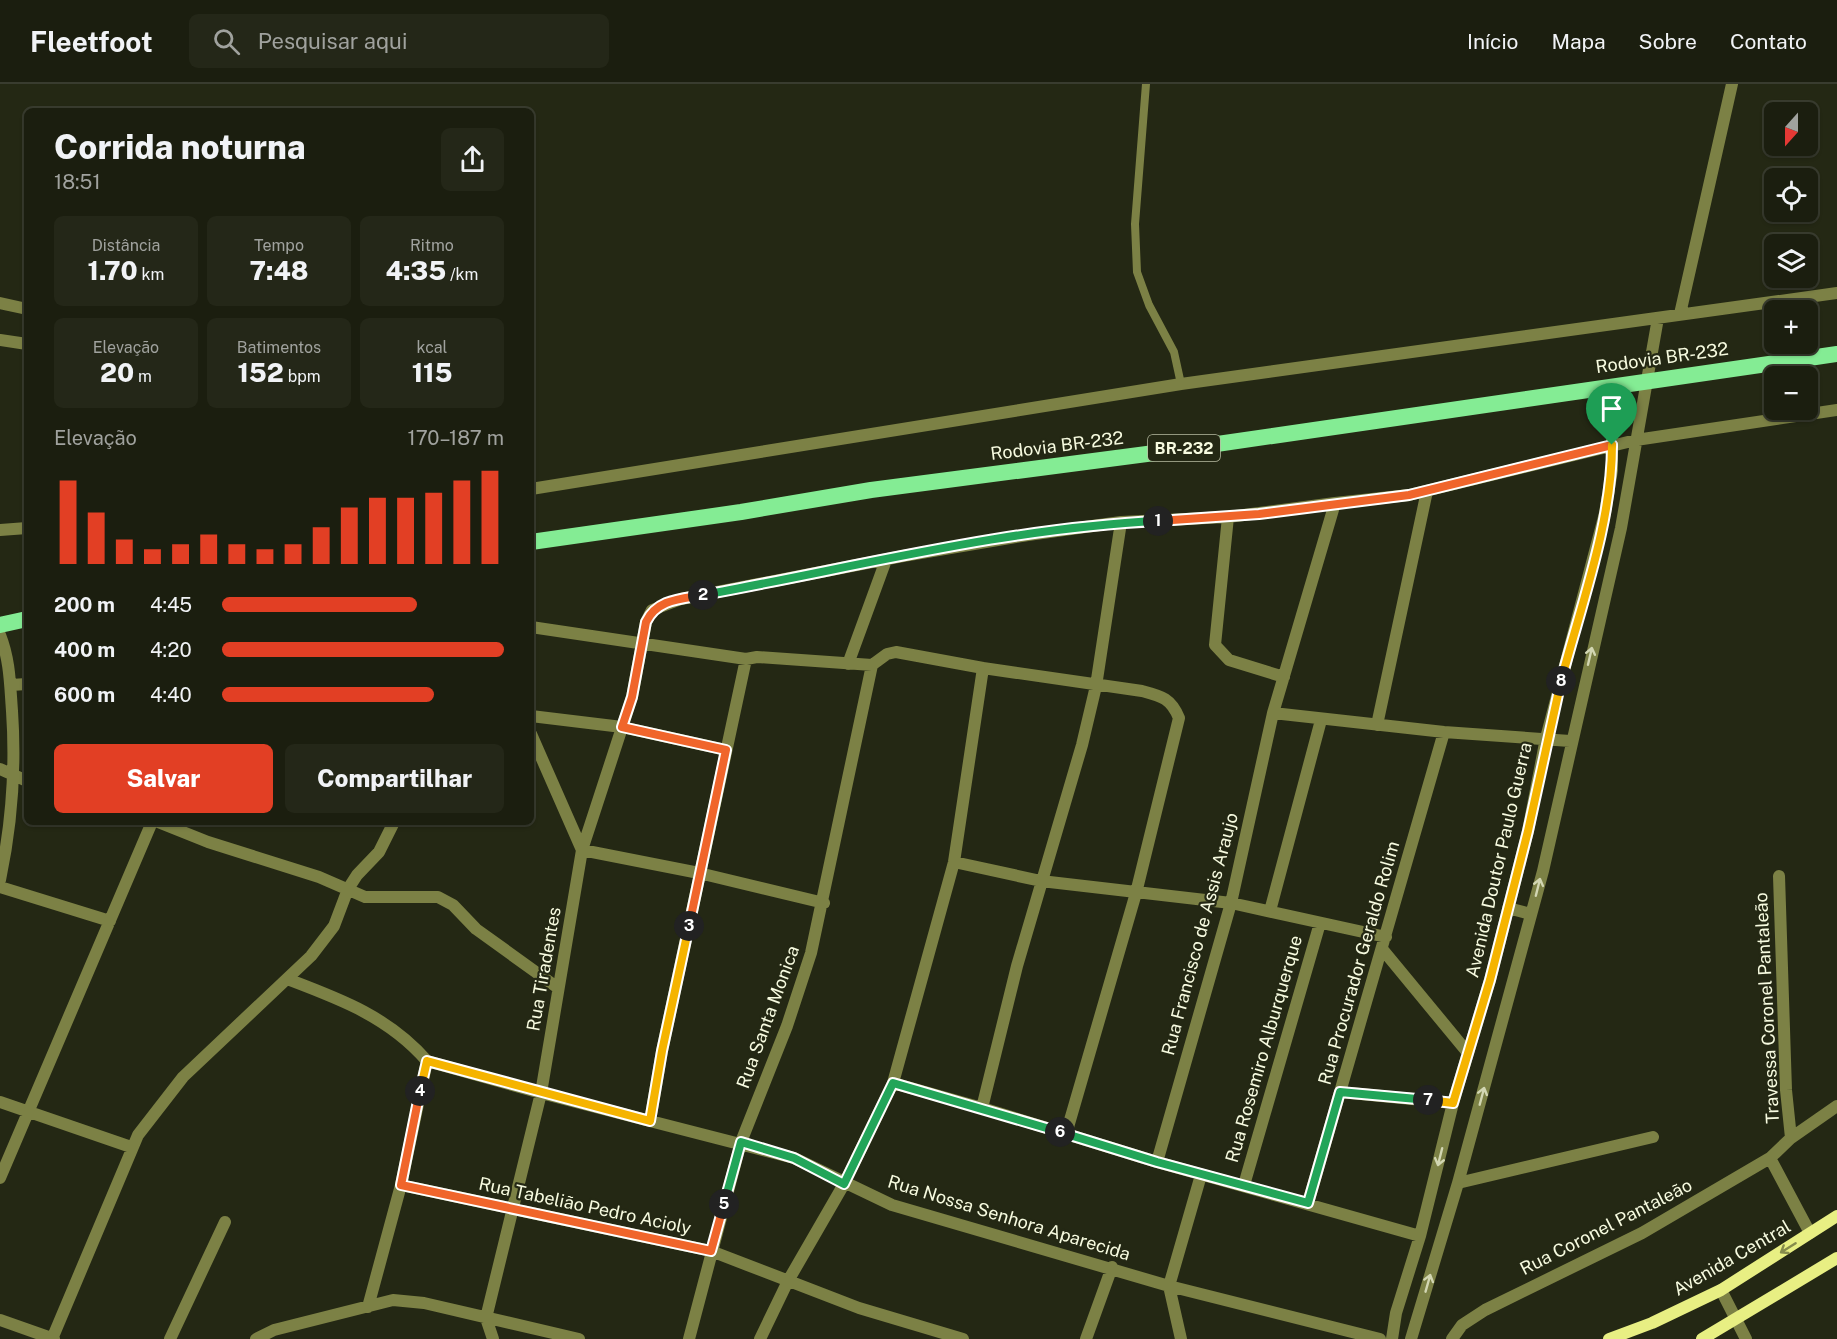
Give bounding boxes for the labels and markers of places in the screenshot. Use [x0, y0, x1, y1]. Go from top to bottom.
pin [1586, 383, 1637, 445]
pin: 1 [1143, 506, 1173, 536]
pin: 2 [688, 580, 718, 610]
pin: 8 [1546, 666, 1576, 696]
pin: 3 [674, 911, 704, 941]
pin: 4 [405, 1076, 435, 1106]
pin: 7 [1413, 1085, 1443, 1115]
pin: 6 [1045, 1117, 1075, 1147]
pin: 5 [709, 1189, 739, 1219]

